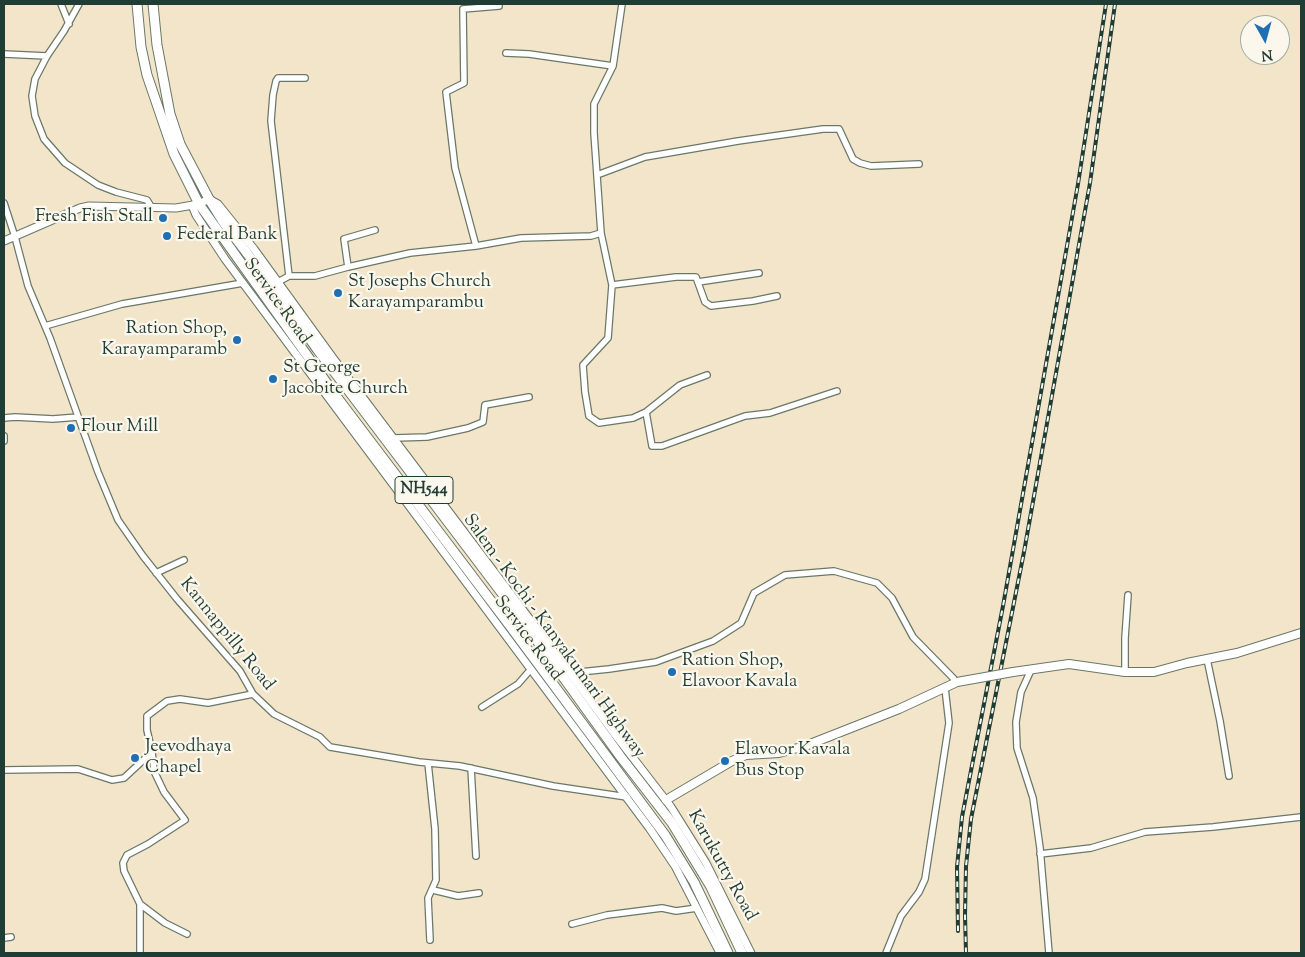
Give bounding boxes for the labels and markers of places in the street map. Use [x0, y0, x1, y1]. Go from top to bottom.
place label: Fresh Fish Stall [35, 207, 153, 229]
marker: Fresh Fish Stall [157, 212, 169, 224]
place label: Federal Bank [177, 225, 277, 247]
marker: Federal Bank [161, 230, 173, 242]
place label: St Josephs Church Karayamparambu [348, 272, 491, 314]
marker: St Josephs Church Karayamparambu [332, 287, 344, 299]
place label: Ration Shop, Karayamparamb [102, 319, 227, 362]
marker: Ration Shop, Karayamparamb [231, 334, 243, 346]
place label: St George Jacobite Church [283, 358, 408, 400]
marker: St George Jacobite Church [267, 373, 279, 385]
place label: Flour Mill [81, 417, 158, 439]
marker: Flour Mill [65, 422, 77, 434]
place label: Ration Shop, Elavoor Kavala [682, 651, 797, 694]
marker: Ration Shop, Elavoor Kavala [666, 666, 678, 678]
place label: Jeevodhaya Chapel [145, 737, 232, 780]
place label: Elavoor Kavala Bus Stop [735, 740, 850, 782]
marker: Jeevodhaya Chapel [129, 752, 141, 764]
marker: Elavoor Kavala Bus Stop [719, 755, 731, 767]

